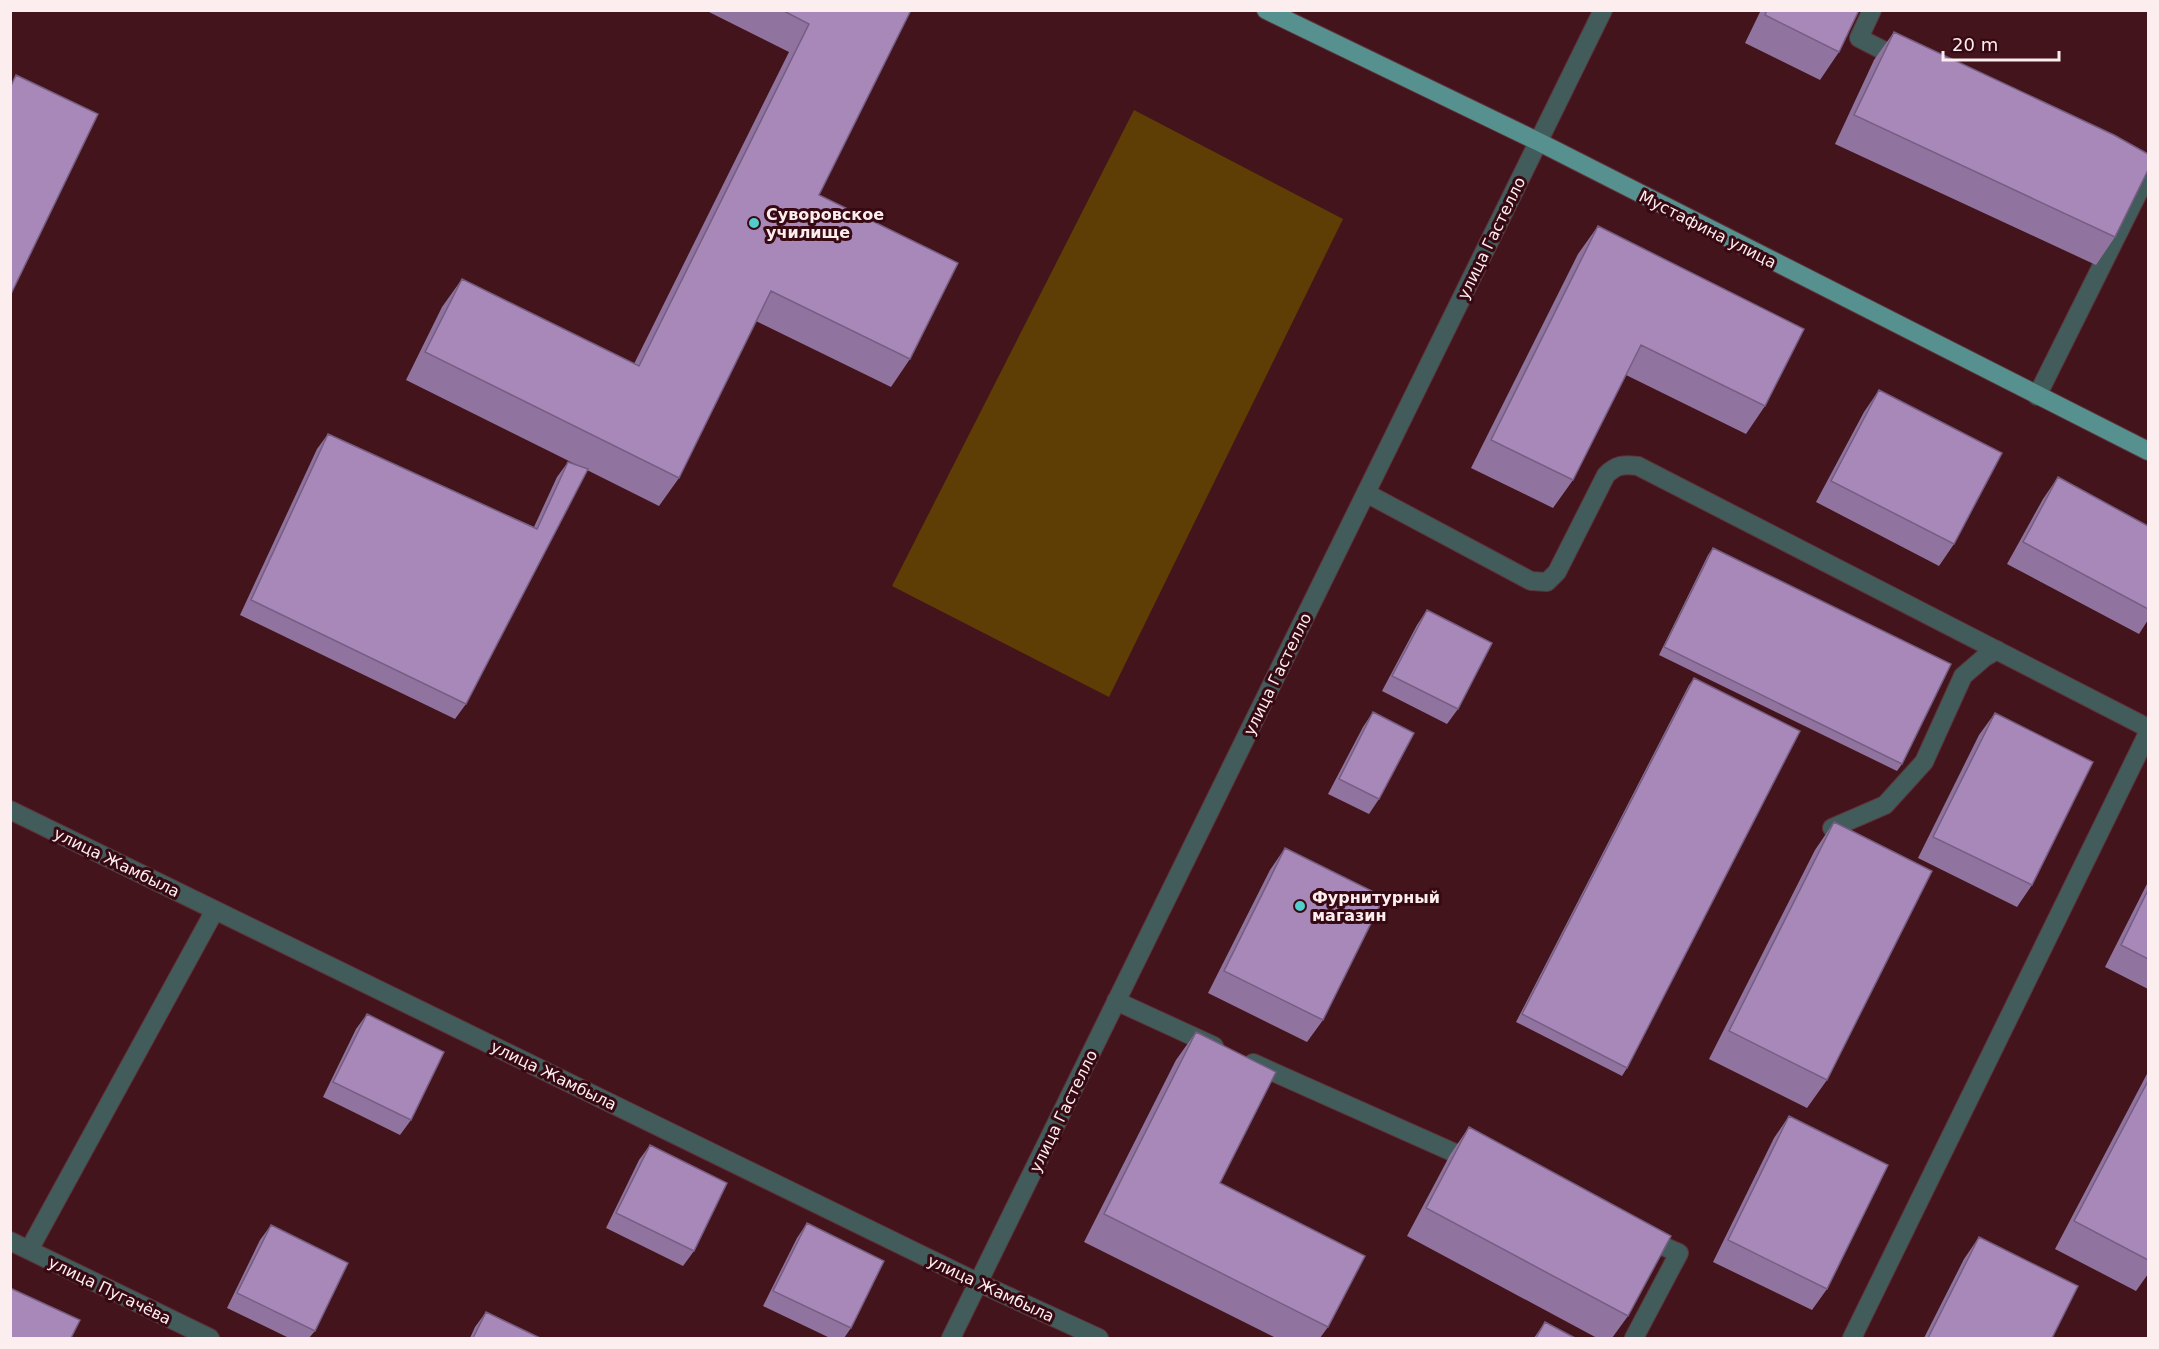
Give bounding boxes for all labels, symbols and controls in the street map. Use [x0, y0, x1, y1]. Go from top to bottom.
scale bar [1943, 24, 2058, 62]
text: 20 m [1952, 34, 1998, 55]
street label: улица Гастелло [1454, 174, 1529, 302]
street label: Мустафина улица [1636, 187, 1780, 272]
place label: Суворовское училище [766, 205, 884, 242]
marker: Суворовское училище [747, 216, 761, 230]
street label: улица Гастелло [1240, 610, 1315, 738]
street label: улица Жамбыла [51, 824, 183, 901]
place label: Фурнитурный магазин [1312, 888, 1440, 925]
marker: Фурнитурный магазин [1293, 899, 1307, 913]
street label: улица Жамбыла [488, 1037, 620, 1114]
street label: улица Гастелло [1026, 1047, 1101, 1175]
street label: улица Жамбыла [924, 1251, 1057, 1326]
street label: улица Пугачёва [45, 1253, 174, 1328]

